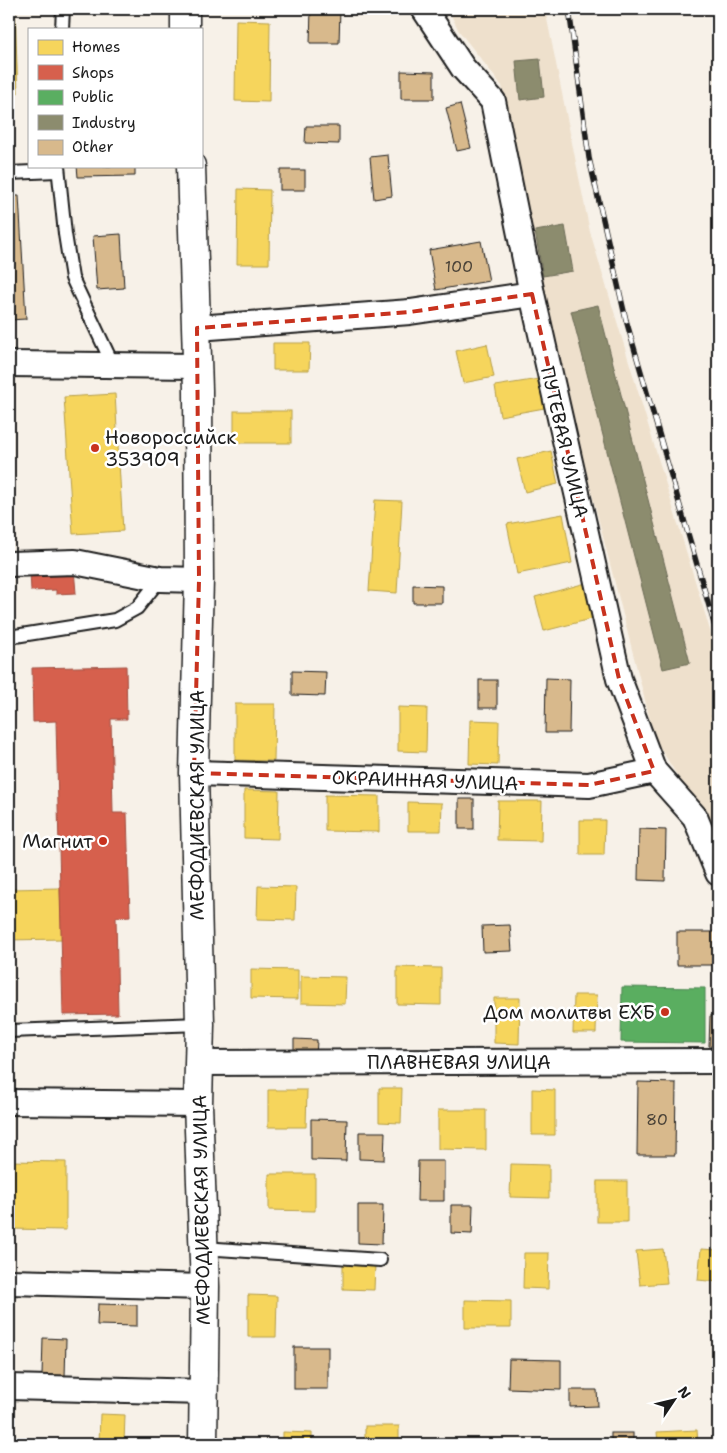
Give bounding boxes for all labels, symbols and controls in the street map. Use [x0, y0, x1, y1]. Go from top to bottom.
legend [28, 28, 202, 168]
text: Homes [72, 37, 120, 57]
text: Shops [72, 63, 114, 83]
text: Public [72, 87, 114, 107]
text: Industry [72, 113, 136, 133]
text: Other [72, 137, 114, 157]
house number: 100 [445, 256, 473, 277]
street label: ПУТЕВАЯ УЛИЦА [535, 364, 594, 521]
place label: Новороссийск 353909 [105, 425, 236, 472]
marker: Новороссийск 353909 [89, 442, 101, 454]
street label: МЕФОДИЕВСКАЯ УЛИЦА [185, 690, 210, 920]
street label: ОКРАИННАЯ УЛИЦА [331, 765, 519, 796]
place label: Магнит [22, 829, 93, 854]
marker: Магнит [97, 835, 109, 847]
place label: Дом молитвы ЕХБ [483, 1000, 655, 1025]
marker: Дом молитвы ЕХБ [659, 1006, 671, 1018]
street label: ПЛАВНЕВАЯ УЛИЦА [367, 1050, 551, 1075]
street label: МЕФОДИЕВСКАЯ УЛИЦА [187, 1094, 216, 1325]
house number: 80 [646, 1109, 668, 1130]
north arrow [650, 1376, 700, 1426]
text: N [674, 1383, 695, 1402]

